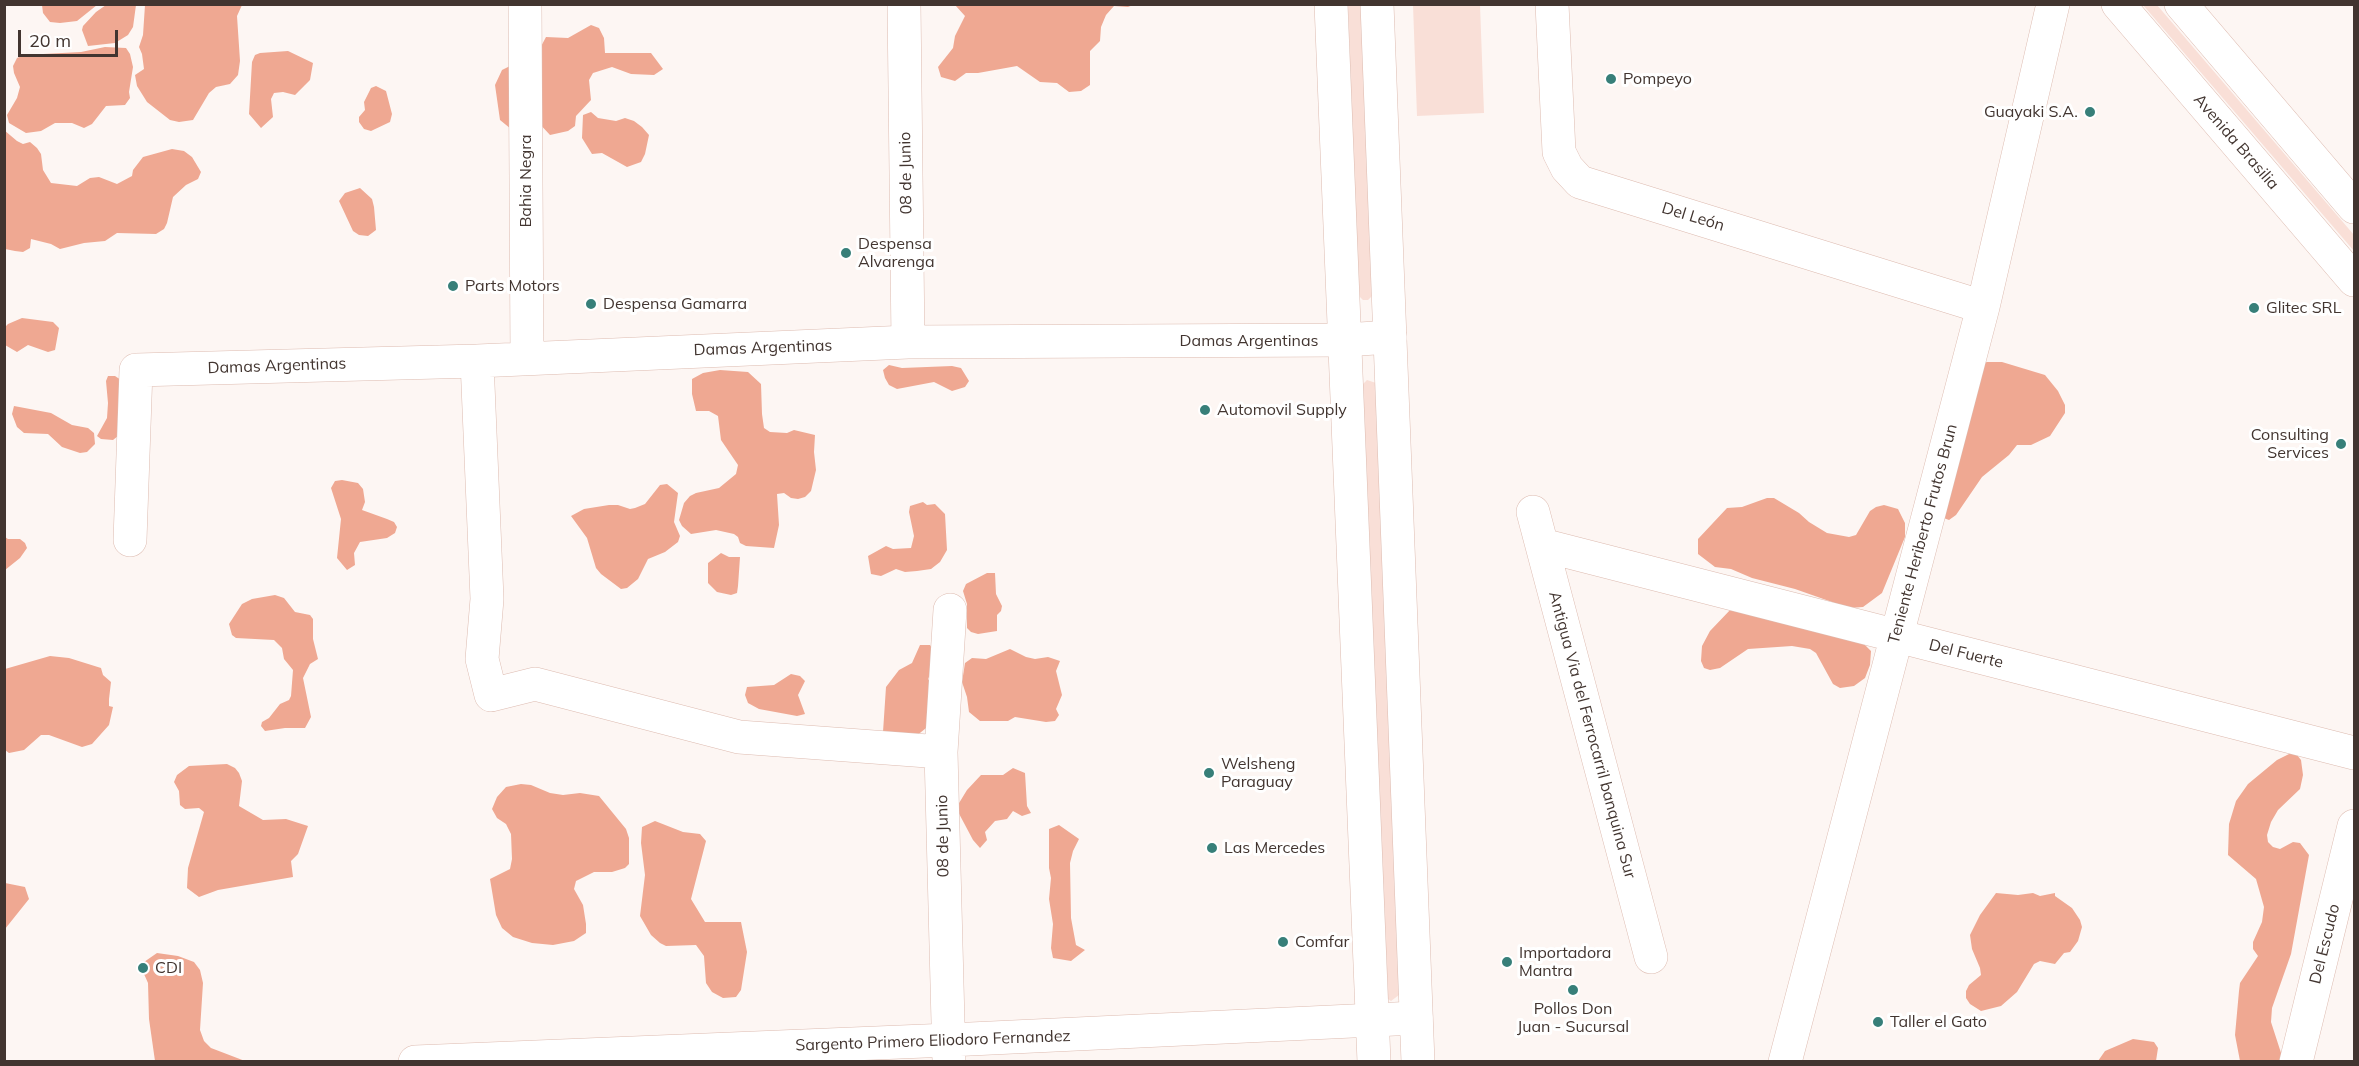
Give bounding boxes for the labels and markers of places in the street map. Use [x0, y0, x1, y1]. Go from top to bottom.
place label: Pompeyo [1623, 69, 1692, 89]
marker: Pompeyo [1604, 72, 1618, 86]
place label: Guayaki S.A. [1984, 102, 2078, 122]
marker: Guayaki S.A. [2083, 105, 2097, 119]
place label: Despensa Alvarenga [858, 234, 935, 272]
marker: Despensa Alvarenga [839, 246, 853, 260]
place label: Parts Motors [465, 276, 560, 296]
marker: Parts Motors [446, 279, 460, 293]
place label: Despensa Gamarra [603, 294, 747, 314]
marker: Despensa Gamarra [584, 297, 598, 311]
place label: Glitec SRL [2266, 298, 2341, 318]
marker: Glitec SRL [2247, 301, 2261, 315]
place label: Automovil Supply [1217, 400, 1347, 420]
marker: Automovil Supply [1198, 403, 1212, 417]
place label: Consulting Services [2251, 425, 2329, 463]
marker: Consulting Services [2334, 437, 2348, 451]
place label: Welsheng Paraguay [1221, 754, 1295, 792]
marker: Welsheng Paraguay [1202, 766, 1216, 780]
place label: Las Mercedes [1224, 838, 1325, 858]
marker: Las Mercedes [1205, 841, 1219, 855]
place label: Comfar [1295, 932, 1349, 952]
marker: Comfar [1276, 935, 1290, 949]
place label: Importadora Mantra [1519, 943, 1611, 981]
marker: Importadora Mantra [1500, 955, 1514, 969]
place label: CDI [155, 958, 182, 978]
marker: CDI [136, 961, 150, 975]
marker: Pollos Don Juan - Sucursal [1566, 983, 1580, 997]
place label: Pollos Don Juan - Sucursal [1517, 999, 1629, 1037]
place label: Taller el Gato [1890, 1012, 1987, 1032]
marker: Taller el Gato [1871, 1015, 1885, 1029]

